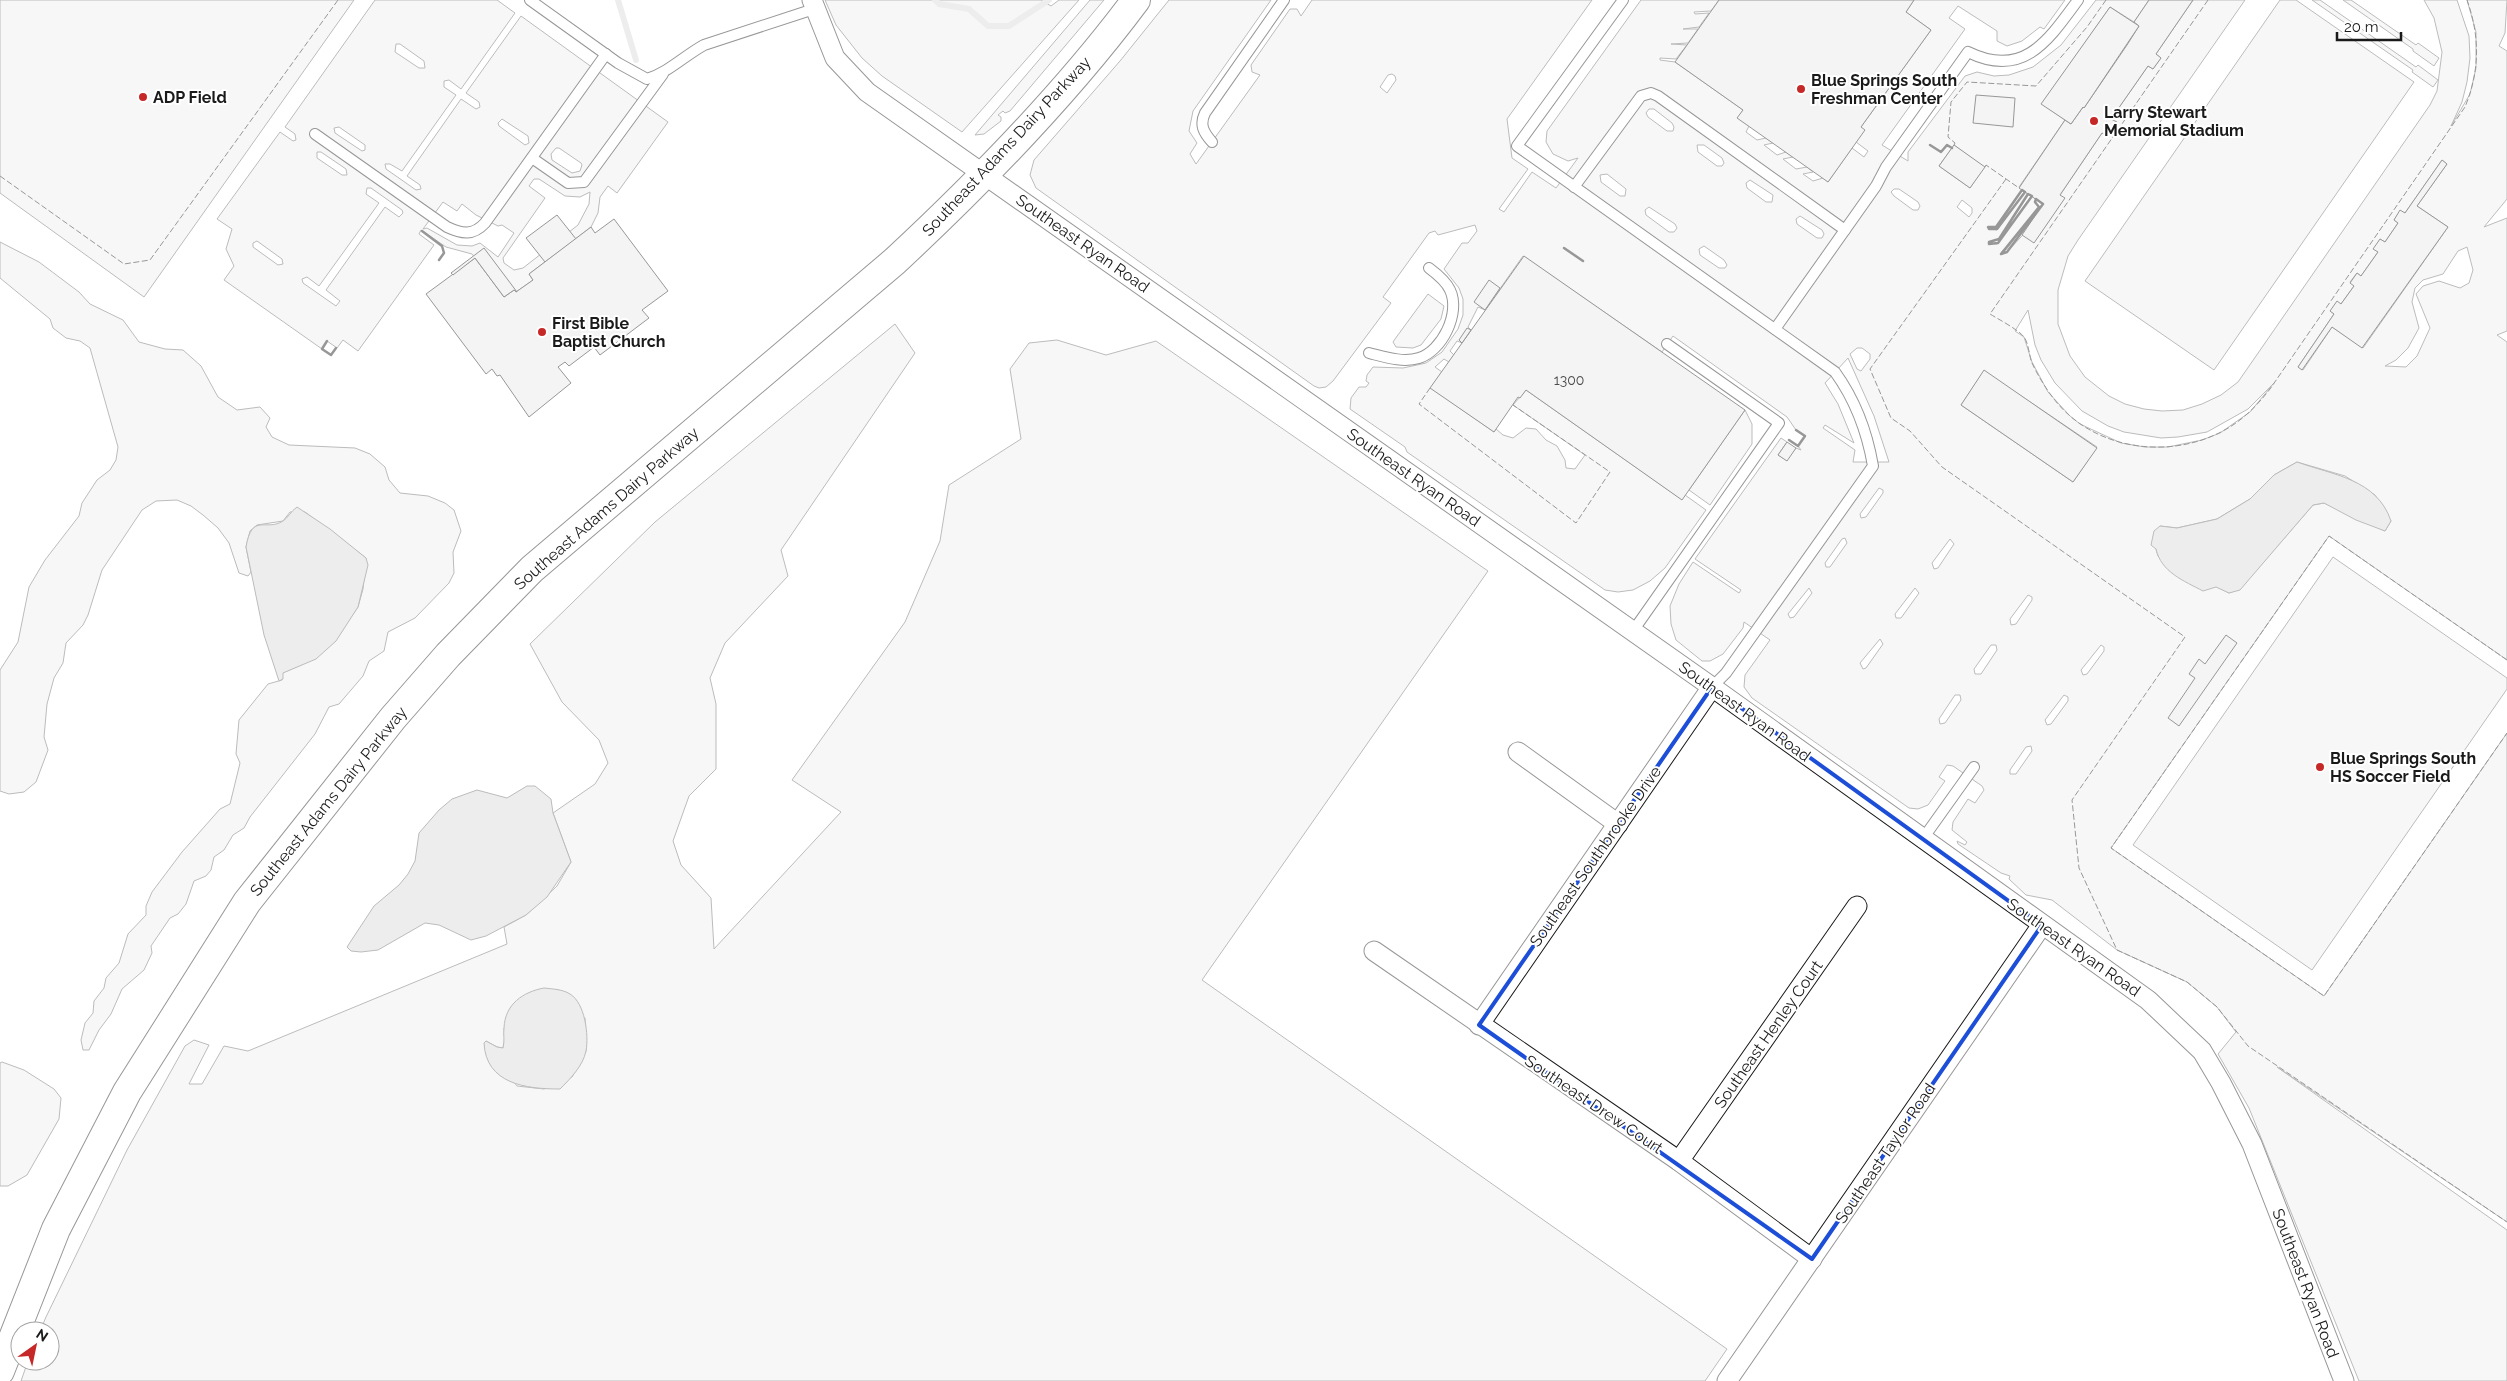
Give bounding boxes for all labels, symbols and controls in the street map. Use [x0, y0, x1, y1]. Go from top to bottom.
scale bar [2337, 10, 2401, 42]
text: 20 m [2344, 18, 2379, 36]
street label: Southeast Adams Dairy Parkway [918, 53, 1095, 240]
place label: Blue Springs South Freshman Center [1811, 71, 1957, 108]
marker: Blue Springs South Freshman Center [1795, 83, 1807, 95]
place label: ADP Field [153, 88, 227, 107]
marker: ADP Field [137, 91, 149, 103]
place label: Larry Stewart Memorial Stadium [2104, 103, 2244, 140]
marker: Larry Stewart Memorial Stadium [2088, 115, 2100, 127]
street label: Southeast Ryan Road [1013, 190, 1153, 297]
place label: First Bible Baptist Church [552, 314, 665, 351]
marker: First Bible Baptist Church [536, 326, 548, 338]
house number: 1300 [1554, 372, 1584, 388]
street label: Southeast Adams Dairy Parkway [510, 423, 703, 594]
street label: Southeast Ryan Road [1344, 424, 1484, 531]
street label: Southeast Ryan Road [1675, 657, 1814, 766]
street label: Southeast Adams Dairy Parkway [246, 703, 411, 900]
place label: Blue Springs South HS Soccer Field [2330, 749, 2476, 786]
marker: Blue Springs South HS Soccer Field [2314, 761, 2326, 773]
street label: Southeast Southbrooke Drive [1526, 762, 1665, 950]
street label: Southeast Ryan Road [2004, 894, 2144, 1001]
street label: Southeast Henley Court [1710, 956, 1827, 1112]
street label: Southeast Drew Court [1521, 1051, 1667, 1158]
street label: Southeast Taylor Road [1831, 1080, 1939, 1227]
street label: Southeast Ryan Road [2268, 1206, 2343, 1360]
north arrow [10, 1321, 60, 1371]
text: N [33, 1325, 51, 1345]

